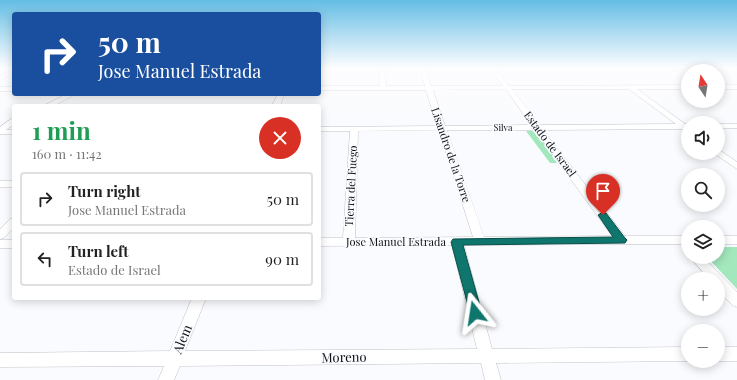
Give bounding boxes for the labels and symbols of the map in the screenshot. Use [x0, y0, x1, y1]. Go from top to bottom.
north arrow [681, 64, 725, 108]
street label: Lisandro de la Torre [428, 105, 475, 205]
street label: Estado de Israel [521, 108, 580, 180]
street label: Silva [494, 121, 513, 133]
street label: Tierra del Fuego [341, 145, 360, 227]
pin [586, 174, 620, 215]
street label: Jose Manuel Estrada [345, 234, 446, 249]
position arrow [454, 292, 496, 334]
street label: Alem [168, 321, 195, 357]
street label: Moreno [321, 348, 367, 365]

